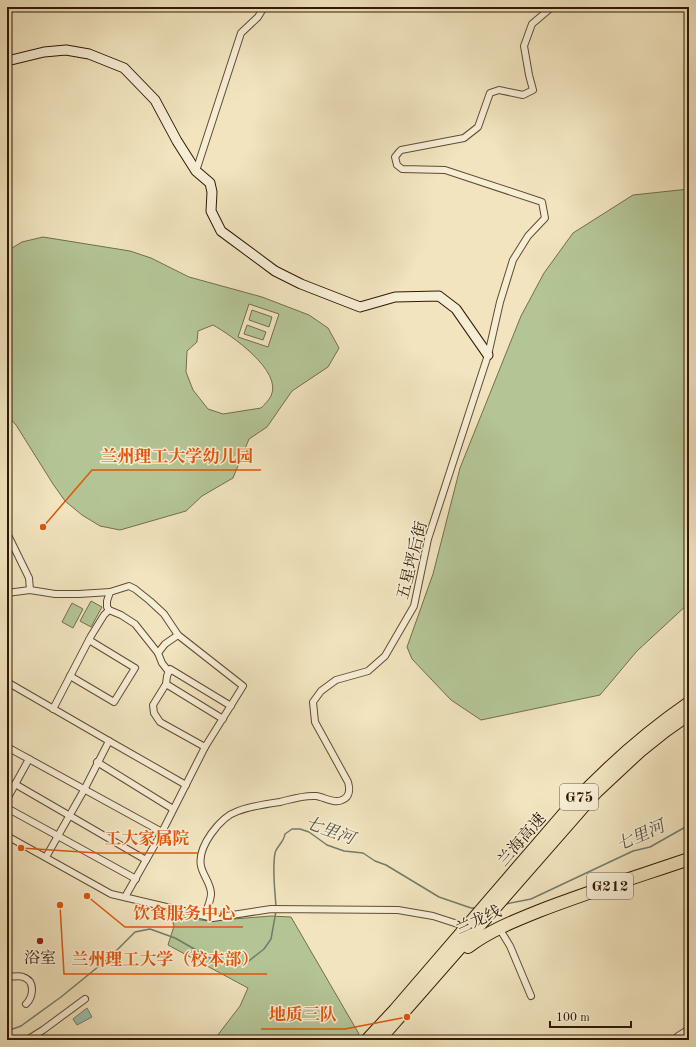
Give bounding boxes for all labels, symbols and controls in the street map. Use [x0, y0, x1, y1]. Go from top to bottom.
callout: 兰州理工大学幼儿园 [92, 441, 261, 470]
text: 兰州理工大学幼儿园 [101, 447, 254, 466]
street label: 五星坪后街 [394, 519, 430, 601]
road number: G75 [560, 784, 598, 810]
street label: 兰海高速 [494, 810, 550, 870]
water label: 七里河 [303, 813, 360, 849]
water label: 七里河 [613, 815, 670, 855]
callout: 工大家属院 [97, 824, 198, 853]
text: 工大家属院 [105, 829, 190, 848]
road number: G212 [587, 873, 633, 899]
callout: 饮食服务中心 [125, 898, 243, 927]
street label: 兰龙线 [453, 902, 504, 938]
text: 饮食服务中心 [133, 904, 235, 923]
marker: 浴室 [35, 936, 45, 946]
callout: 兰州理工大学（校本部） [64, 945, 267, 974]
place label: 浴室 [24, 949, 56, 967]
text: 兰州理工大学（校本部） [72, 950, 259, 969]
callout: 地质三队 [261, 1000, 345, 1029]
scale bar [550, 1003, 631, 1029]
text: 地质三队 [269, 1005, 337, 1024]
text: 100 m [556, 1012, 590, 1024]

